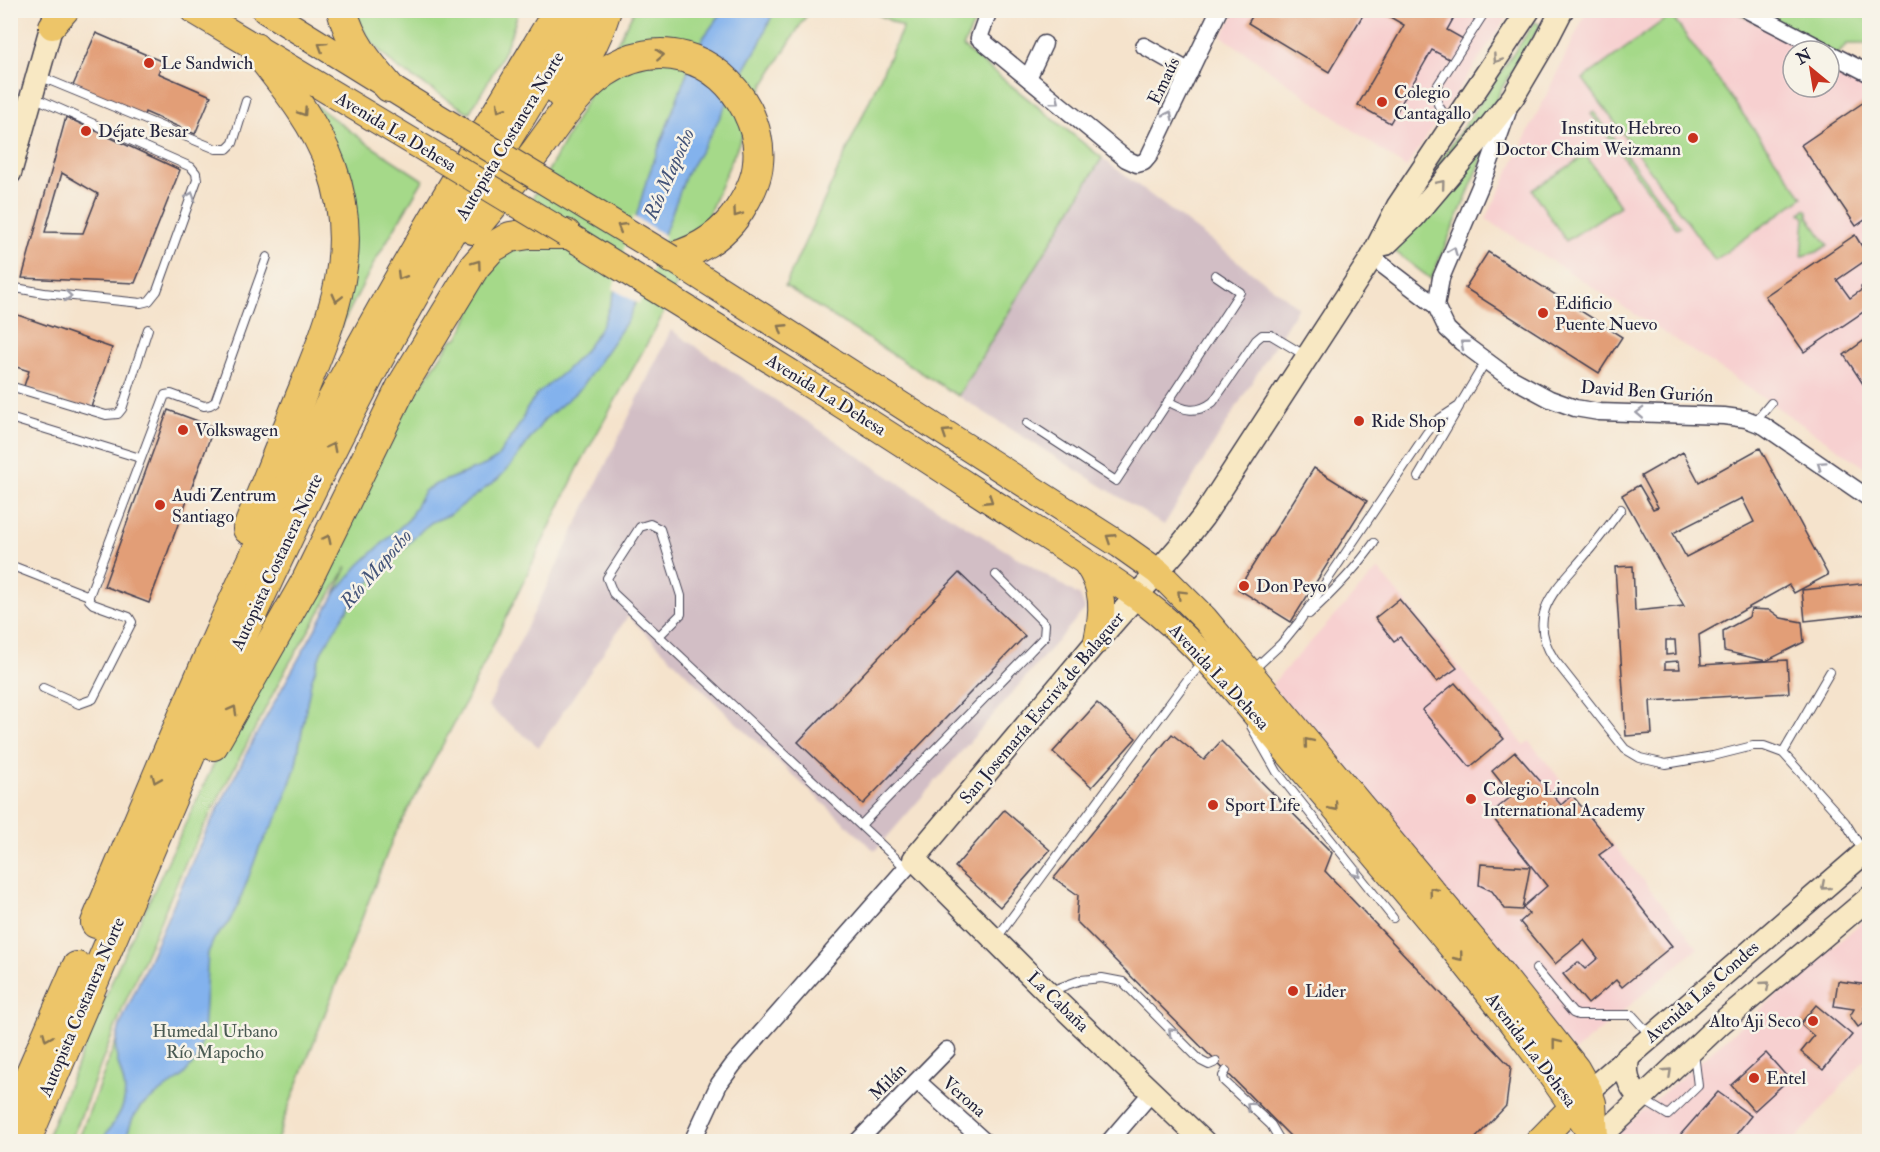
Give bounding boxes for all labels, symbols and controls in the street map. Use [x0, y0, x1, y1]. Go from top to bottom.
north arrow [1781, 39, 1841, 99]
one-way arrow [318, 41, 328, 53]
text: N [1792, 44, 1816, 70]
street label: Autopista Costanera Norte [450, 47, 570, 225]
one-way arrow [655, 48, 664, 61]
place label: Le Sandwich [161, 52, 254, 75]
one-way arrow [1492, 53, 1504, 63]
street label: Emaús [1143, 54, 1185, 108]
marker: Le Sandwich [142, 56, 156, 70]
place label: Colegio Cantagallo [1394, 81, 1471, 125]
street label: Avenida La Dehesa [330, 86, 461, 177]
one-way arrow [1049, 94, 1060, 105]
marker: Colegio Cantagallo [1375, 95, 1389, 109]
one-way arrow [496, 102, 508, 112]
one-way arrow [296, 105, 307, 116]
one-way arrow [1162, 111, 1173, 122]
place label: Instituto Hebreo Doctor Chaim Weizmann [1495, 117, 1681, 161]
place label: Déjate Besar [98, 120, 189, 143]
marker: Déjate Besar [79, 124, 93, 138]
water label: Río Mapocho [637, 124, 700, 224]
marker: Instituto Hebreo Doctor Chaim Weizmann [1686, 131, 1700, 145]
one-way arrow [1434, 180, 1445, 191]
one-way arrow [183, 191, 196, 202]
one-way arrow [733, 207, 744, 218]
one-way arrow [617, 223, 627, 235]
one-way arrow [1446, 246, 1458, 257]
one-way arrow [470, 259, 481, 270]
one-way arrow [397, 270, 409, 280]
one-way arrow [64, 289, 73, 302]
one-way arrow [331, 292, 344, 302]
place label: Edificio Puente Nuevo [1555, 292, 1658, 336]
marker: Edificio Puente Nuevo [1536, 306, 1550, 320]
one-way arrow [778, 323, 788, 335]
one-way arrow [1460, 340, 1471, 351]
street label: Avenida La Dehesa [761, 348, 891, 441]
street label: David Ben Gurión [1580, 376, 1714, 408]
one-way arrow [1636, 407, 1645, 419]
place label: Ride Shop [1371, 410, 1446, 433]
marker: Ride Shop [1352, 414, 1366, 428]
place label: Volkswagen [195, 419, 278, 442]
marker: Volkswagen [176, 423, 190, 437]
one-way arrow [942, 429, 953, 440]
one-way arrow [325, 442, 337, 453]
one-way arrow [1817, 461, 1828, 472]
street label: Autopista Costanera Norte [225, 470, 328, 655]
place label: Audi Zentrum Santiago [171, 484, 276, 528]
one-way arrow [983, 493, 994, 504]
marker: Audi Zentrum Santiago [153, 498, 167, 512]
water label: Río Mapocho [334, 524, 417, 615]
one-way arrow [319, 535, 331, 546]
one-way arrow [1106, 535, 1117, 546]
place label: Don Peyo [1256, 575, 1327, 598]
marker: Don Peyo [1237, 579, 1251, 593]
one-way arrow [1177, 590, 1188, 601]
street label: San Josemaría Escrivá de Balaguer [955, 607, 1130, 809]
street label: Avenida La Dehesa [1163, 618, 1275, 735]
one-way arrow [225, 706, 237, 716]
one-way arrow [1304, 738, 1315, 749]
one-way arrow [151, 773, 163, 784]
place label: Colegio Lincoln International Academy [1483, 778, 1646, 822]
marker: Colegio Lincoln International Academy [1464, 792, 1478, 806]
place label: Sport Life [1225, 794, 1301, 817]
marker: Sport Life [1206, 798, 1220, 812]
one-way arrow [1327, 800, 1338, 811]
one-way arrow [1349, 866, 1360, 877]
one-way arrow [1821, 879, 1832, 890]
one-way arrow [1429, 887, 1440, 898]
street label: Autopista Costanera Norte [33, 913, 130, 1101]
street label: Avenida Las Condes [1639, 936, 1764, 1049]
one-way arrow [1452, 950, 1463, 961]
street label: La Cabaña [1022, 967, 1094, 1038]
place label: Lider [1305, 980, 1346, 1003]
one-way arrow [1759, 982, 1770, 993]
marker: Lider [1286, 984, 1300, 998]
street label: Avenida La Dehesa [1480, 988, 1582, 1112]
place label: Alto Aji Seco [1708, 1010, 1801, 1033]
marker: Alto Aji Seco [1806, 1014, 1820, 1028]
park label: Humedal Urbano Río Mapocho [152, 1020, 278, 1064]
one-way arrow [1169, 1029, 1180, 1040]
one-way arrow [42, 1030, 54, 1041]
one-way arrow [1553, 1038, 1564, 1049]
street label: Milán [864, 1058, 912, 1106]
place label: Entel [1766, 1067, 1806, 1090]
one-way arrow [1661, 1068, 1672, 1079]
marker: Entel [1747, 1071, 1761, 1085]
street label: Verona [937, 1072, 991, 1123]
one-way arrow [1246, 1102, 1257, 1113]

